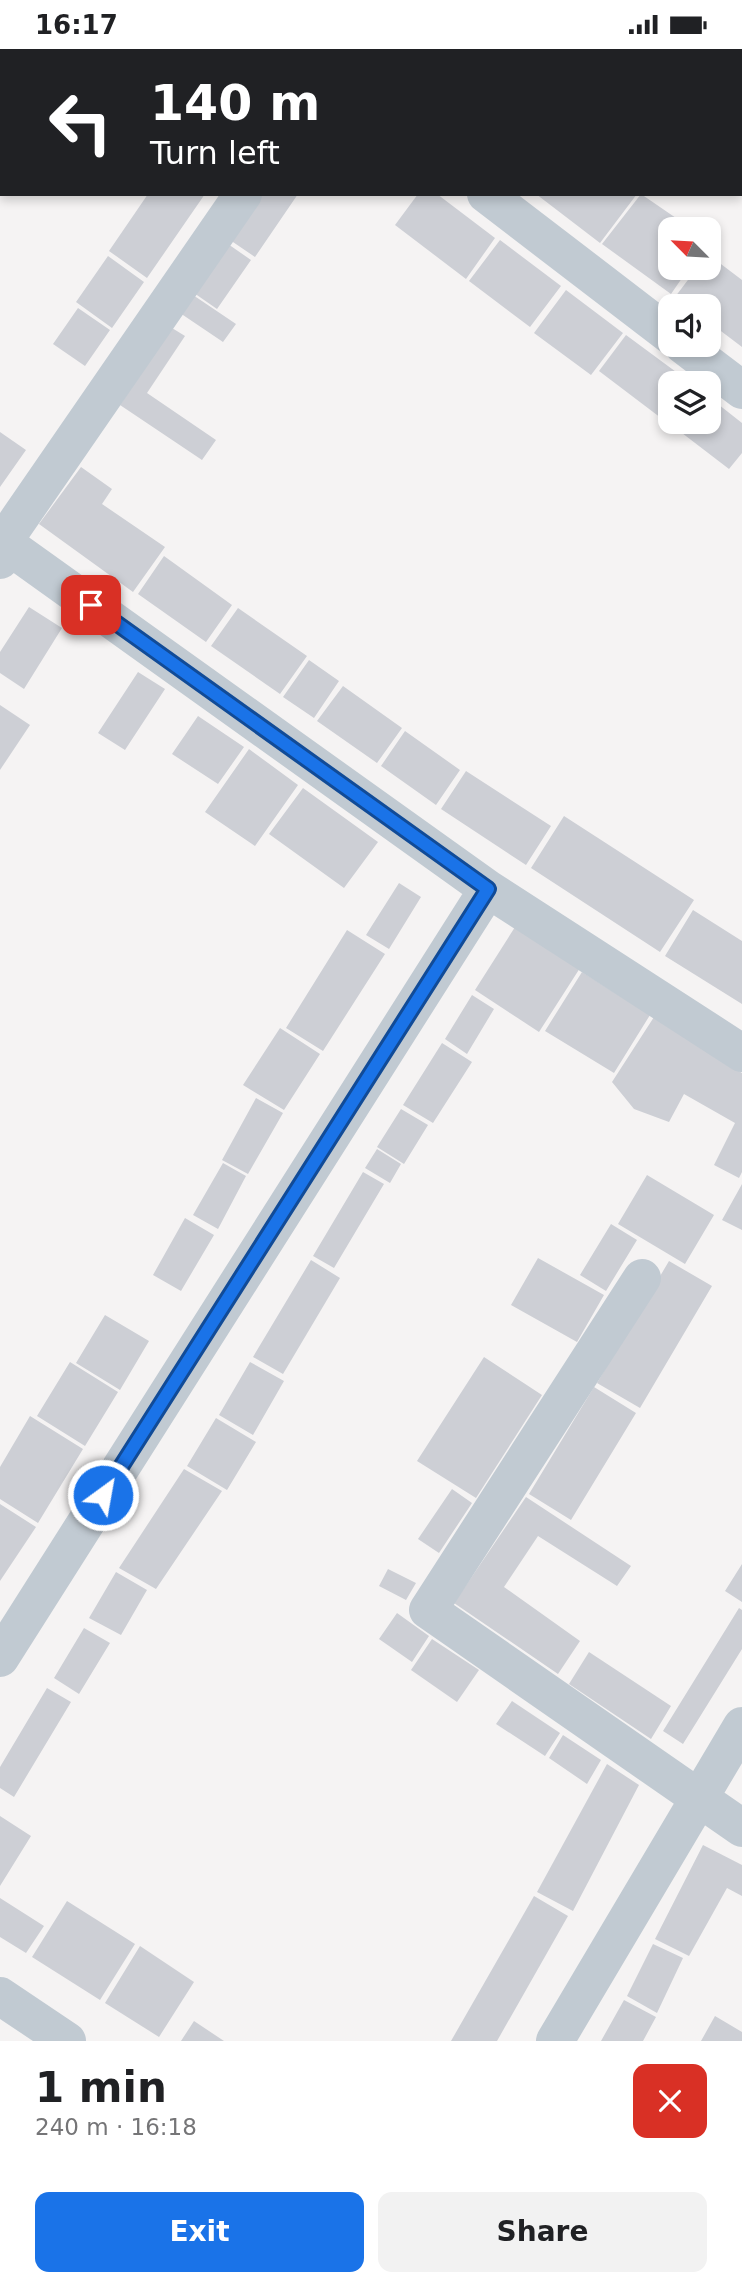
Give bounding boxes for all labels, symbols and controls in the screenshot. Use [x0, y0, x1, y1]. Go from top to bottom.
text: 16:17 [35, 10, 118, 40]
text: 140 m [150, 75, 320, 132]
icon: left [35, 77, 126, 168]
text: Turn left [150, 134, 280, 172]
north arrow [658, 217, 721, 280]
map controls [658, 217, 721, 434]
button: sound [658, 294, 721, 357]
button: layers [658, 371, 721, 434]
pin [61, 575, 121, 635]
icon: arrive [72, 586, 110, 624]
position arrow [66, 1458, 140, 1532]
text: 1 min [35, 2063, 167, 2112]
button: close [633, 2064, 707, 2138]
text: 240 m · 16:18 [35, 2114, 197, 2140]
button: Exit [35, 2192, 364, 2272]
button: Share [378, 2192, 707, 2272]

